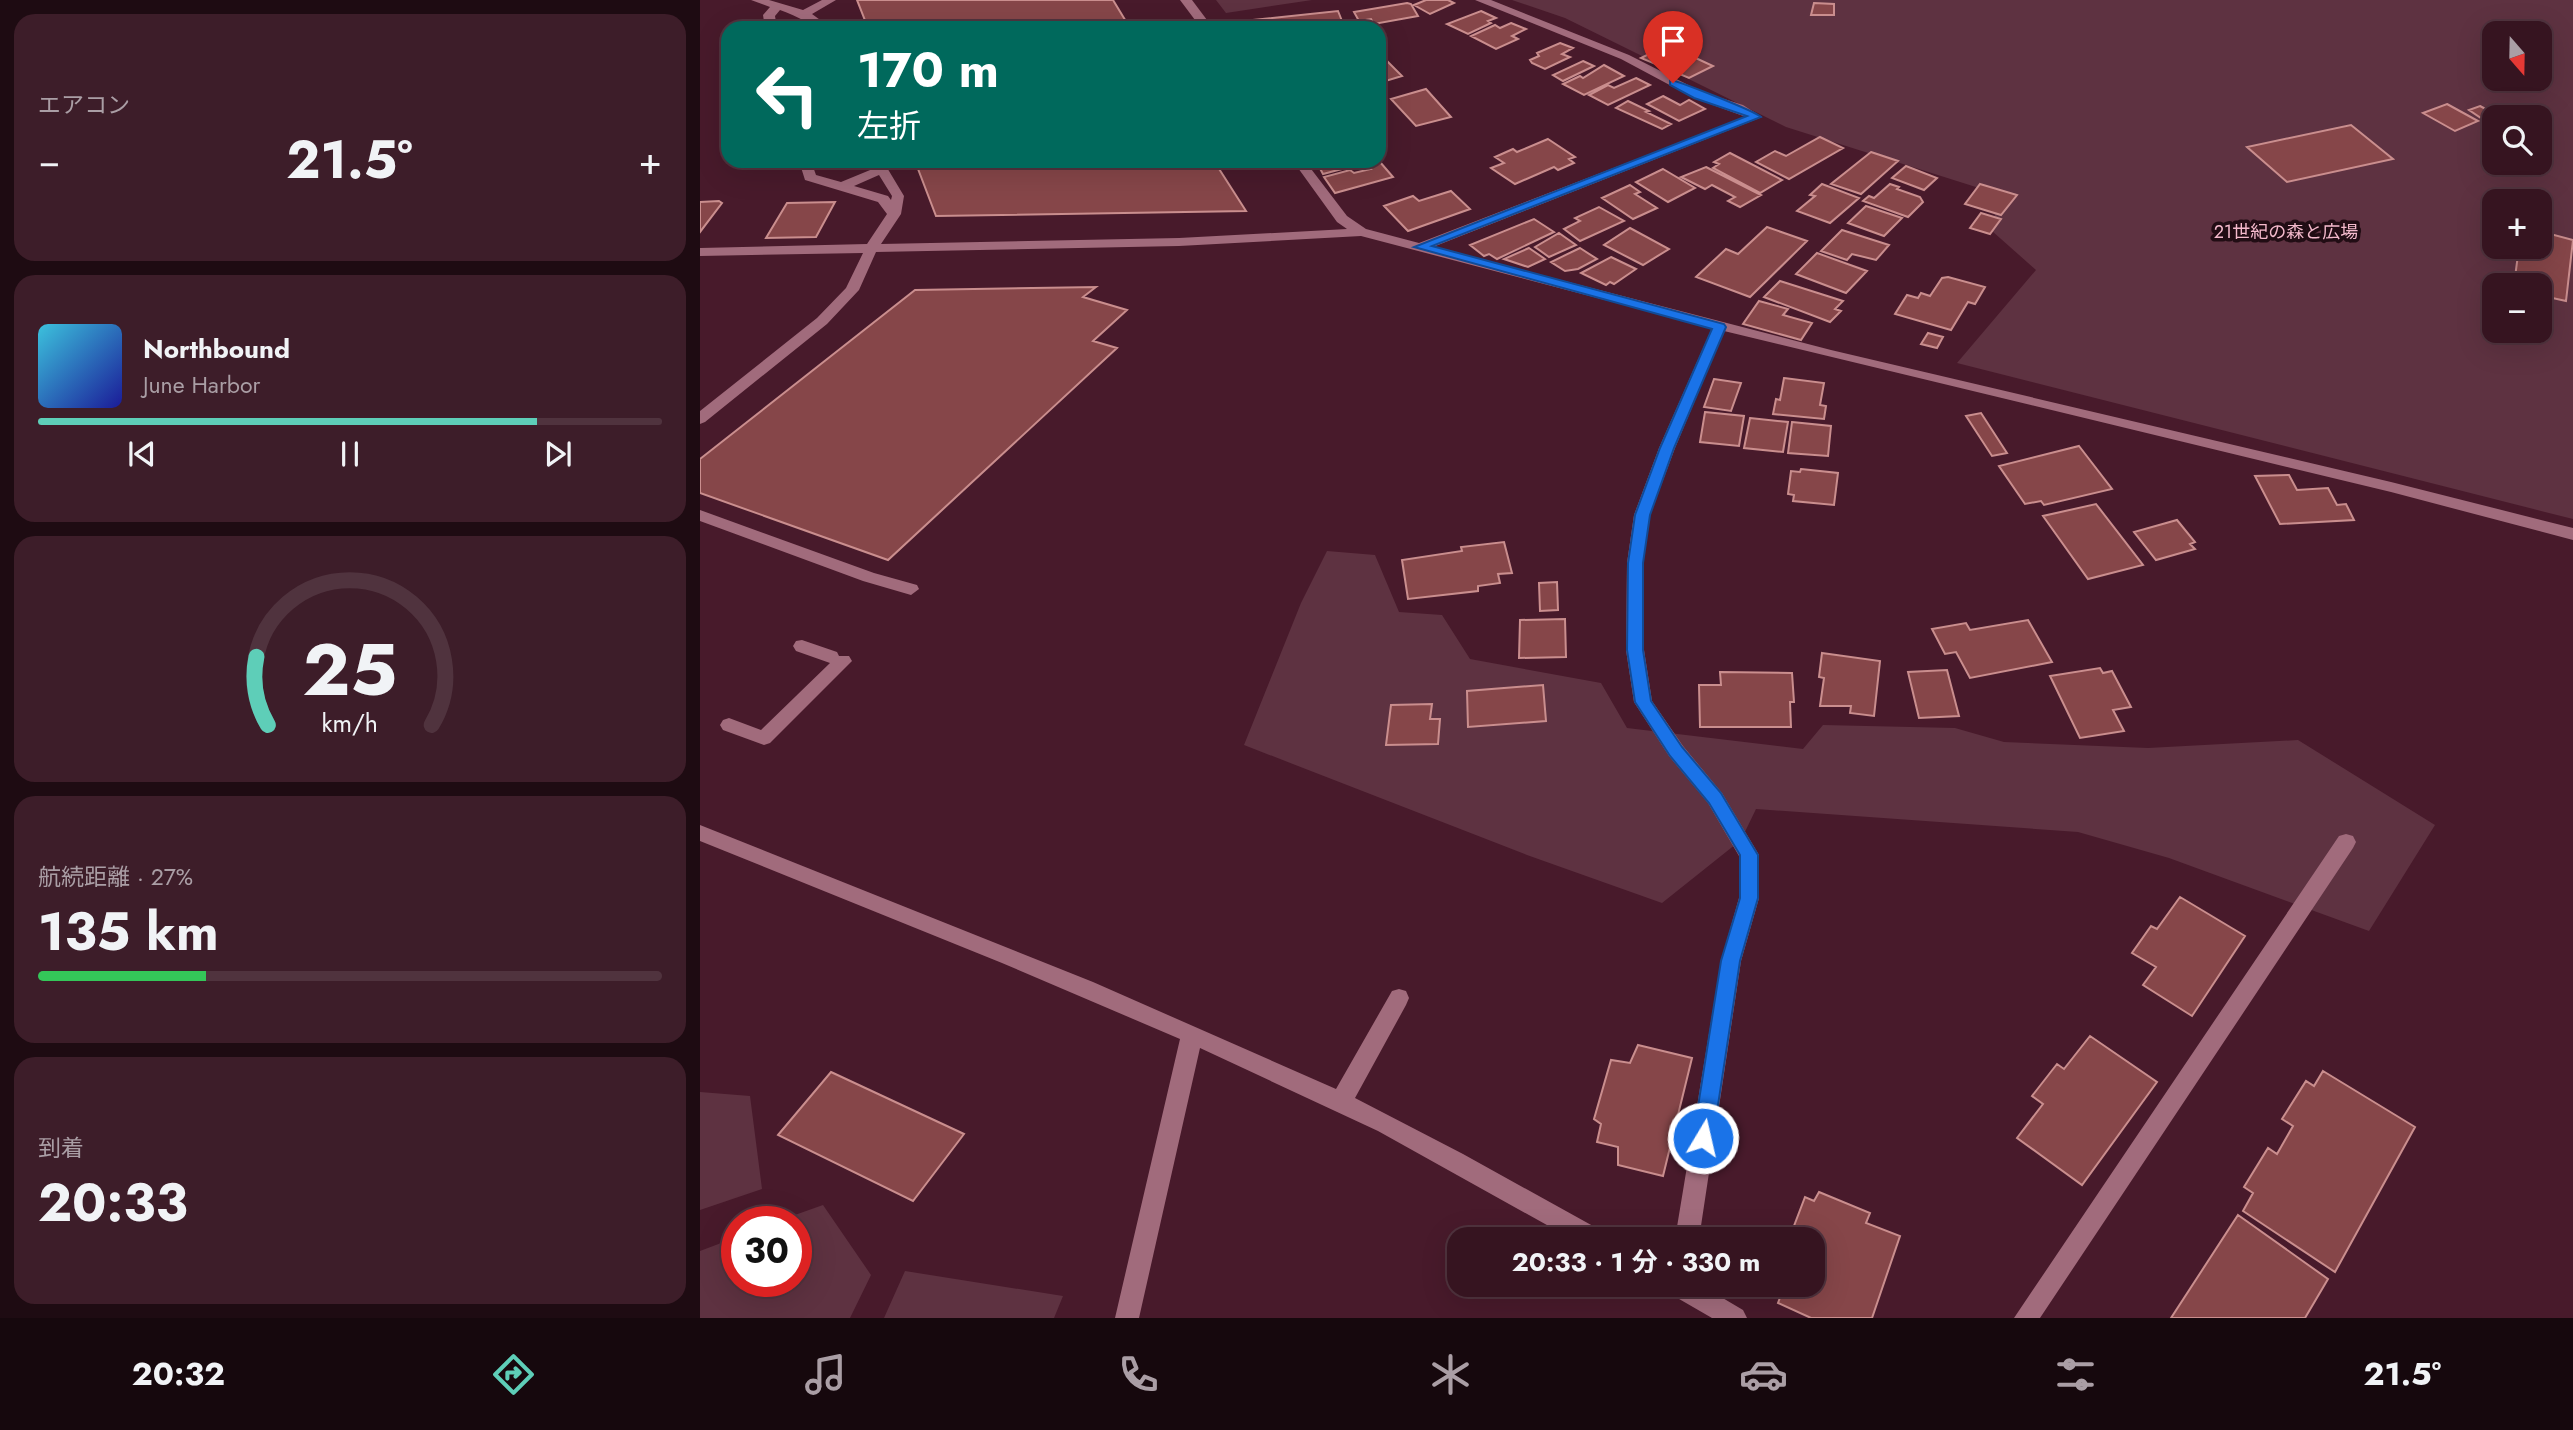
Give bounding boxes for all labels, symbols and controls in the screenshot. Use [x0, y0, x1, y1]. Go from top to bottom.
pin [1643, 11, 1703, 83]
north arrow [2482, 21, 2552, 91]
map controls [2482, 21, 2552, 343]
icon: arrive [1654, 22, 1692, 60]
text: 170 m [857, 35, 999, 105]
icon: left [742, 49, 833, 140]
text: エアコン [38, 88, 130, 122]
text: 左折 [857, 103, 921, 149]
button: search [2482, 105, 2552, 175]
text: 21.5° [286, 122, 413, 198]
text: − [38, 133, 60, 188]
text: + [639, 133, 662, 188]
button: + [2482, 189, 2552, 259]
park label: 21世紀の森と広場 [2214, 219, 2358, 245]
button: − [2482, 273, 2552, 343]
text: Northbound [143, 330, 290, 368]
text: June Harbor [143, 368, 260, 402]
icon: previous [123, 435, 161, 473]
icon: pause [331, 435, 369, 473]
icon: next [539, 435, 577, 473]
text: 25 [303, 617, 397, 722]
text: km/h [322, 705, 378, 741]
text: 航続距離 · 27% [38, 860, 193, 894]
text: 135 km [38, 894, 219, 970]
position arrow [1666, 1101, 1740, 1175]
text: 到着 [38, 1131, 84, 1165]
text: 20:33 [38, 1165, 188, 1241]
speed limit sign: 30 [721, 1206, 812, 1297]
text: 20:33 · 1 分 · 330 m [1512, 1243, 1760, 1281]
icon: directions [489, 1350, 538, 1399]
icon: music [801, 1350, 850, 1399]
icon: phone [1114, 1350, 1163, 1399]
icon: climate [1426, 1350, 1475, 1399]
icon: car [1739, 1350, 1788, 1399]
icon: filters [2051, 1350, 2100, 1399]
text: 20:32 [132, 1351, 225, 1397]
text: 21.5° [2363, 1351, 2441, 1397]

